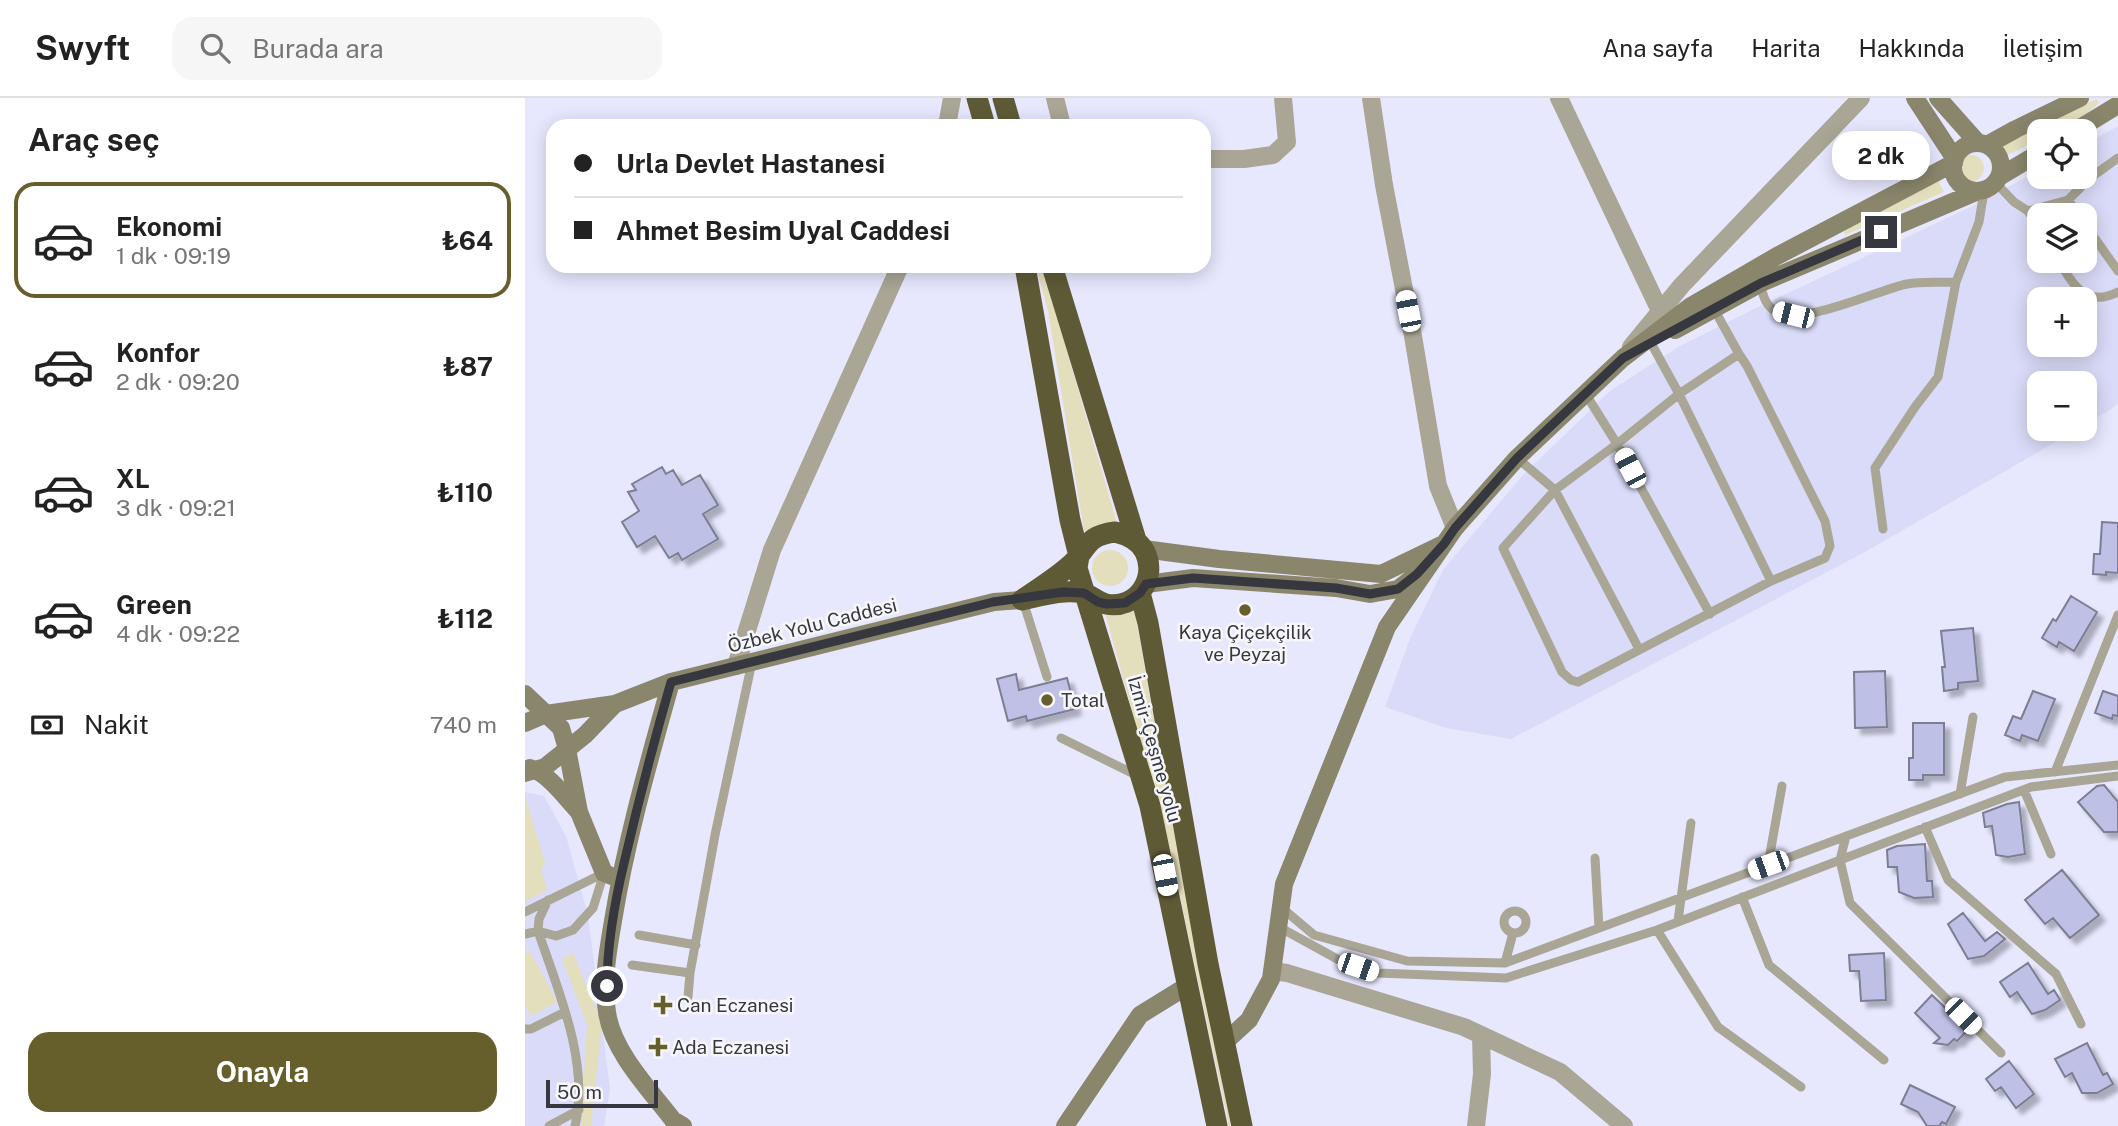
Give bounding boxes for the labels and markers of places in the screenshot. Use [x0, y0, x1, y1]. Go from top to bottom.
marker: Kaya Çiçekçilik ve Peyzaj [1237, 602, 1253, 618]
place label: Kaya Çiçekçilik ve Peyzaj [1178, 621, 1312, 665]
place label: Total [1061, 689, 1105, 711]
marker: Total [1039, 692, 1055, 708]
place label: Can Eczanesi [677, 994, 793, 1016]
marker: Can Eczanesi [655, 997, 671, 1013]
place label: Ada Eczanesi [672, 1036, 789, 1058]
marker: Ada Eczanesi [650, 1039, 666, 1055]

